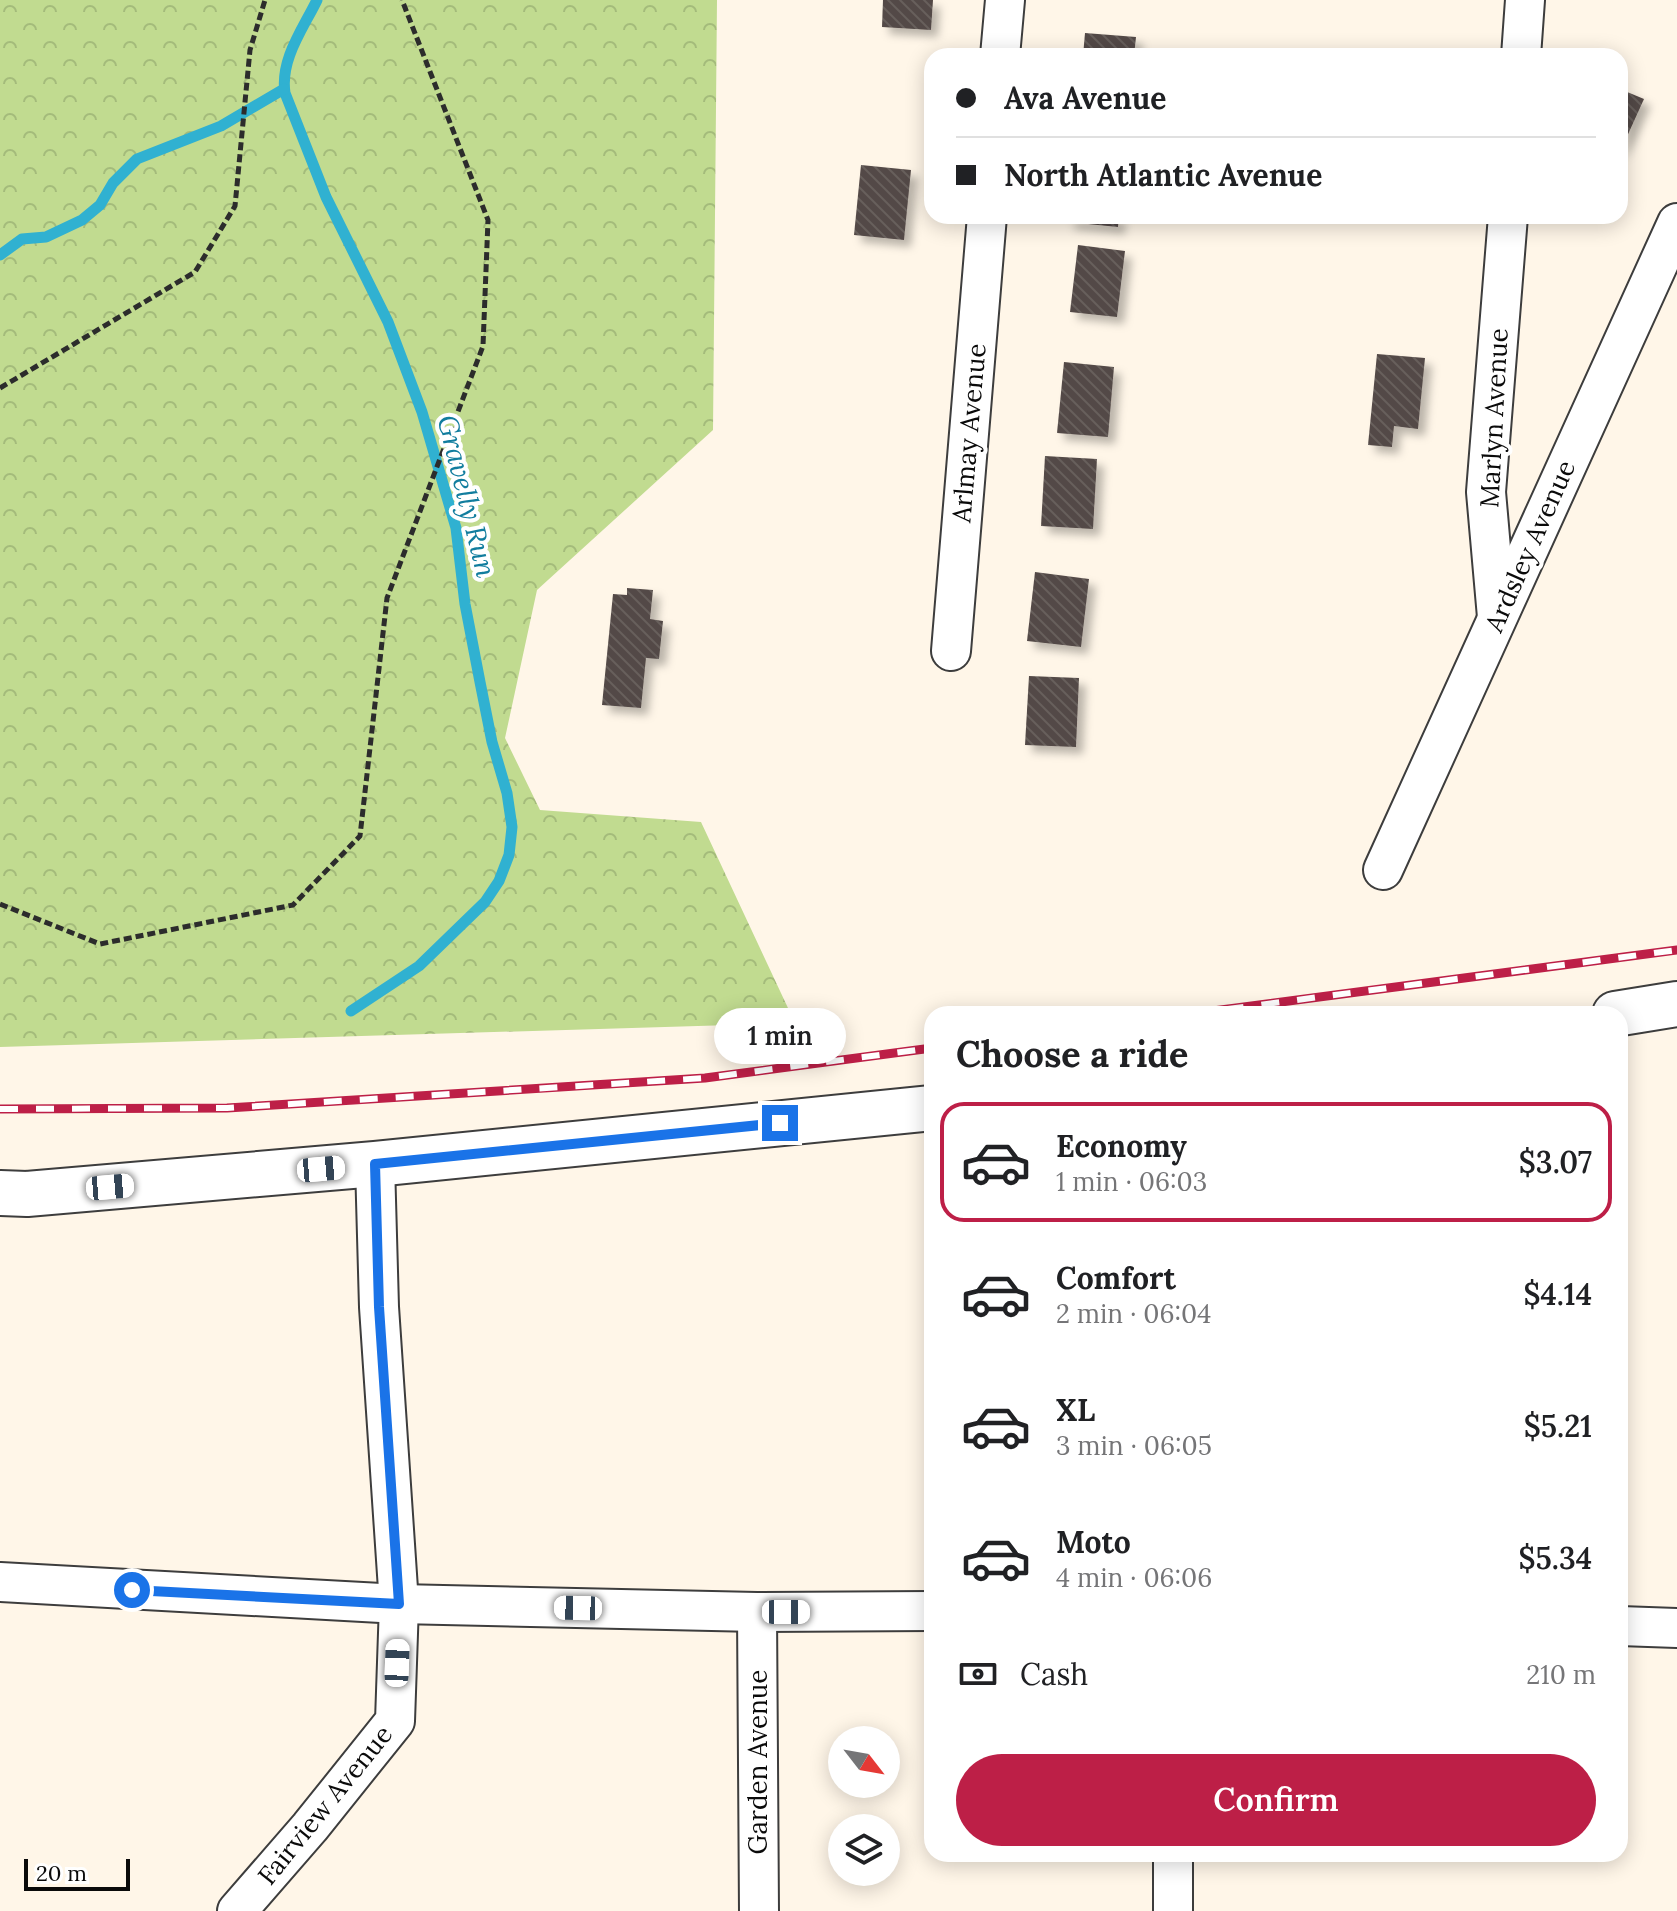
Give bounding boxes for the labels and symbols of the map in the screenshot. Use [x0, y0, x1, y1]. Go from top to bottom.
street label: Marlyn Avenue [1472, 327, 1515, 509]
street label: Arlmay Avenue [944, 342, 993, 525]
water label: Gravelly Run [429, 411, 505, 581]
street label: Ardsley Avenue [1476, 455, 1582, 638]
callout: 1 min [714, 1007, 846, 1063]
route end [762, 1105, 798, 1141]
car [296, 1155, 346, 1183]
car [85, 1173, 135, 1201]
route start [114, 1572, 150, 1608]
car [554, 1596, 602, 1620]
car [762, 1600, 810, 1624]
car [384, 1639, 410, 1687]
street label: Garden Avenue [741, 1670, 774, 1854]
street label: Fairview Avenue [250, 1718, 399, 1891]
north arrow [828, 1726, 900, 1798]
scale bar [24, 1855, 130, 1891]

